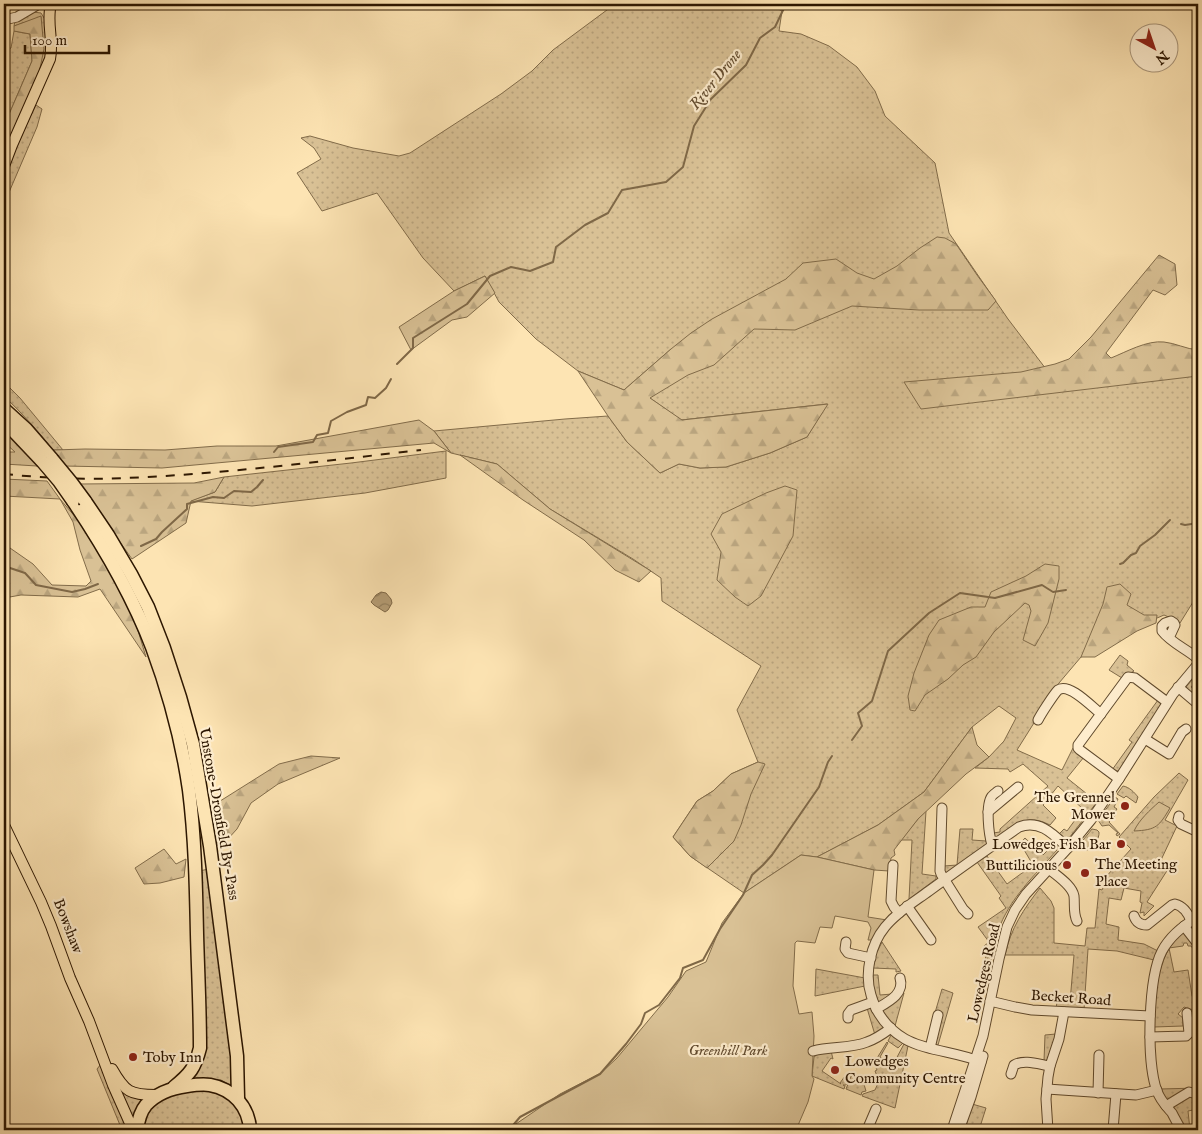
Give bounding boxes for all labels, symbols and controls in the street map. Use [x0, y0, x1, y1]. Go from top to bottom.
scale bar [25, 22, 109, 54]
north arrow [1130, 22, 1180, 72]
text: 100 m [32, 31, 68, 50]
water label: River Drone [686, 45, 747, 114]
text: N [1151, 46, 1173, 68]
street label: Unstone-Dronfield By-Pass [194, 726, 244, 902]
place label: The Grennel Mower [1035, 788, 1116, 824]
marker: The Grennel Mower [1119, 800, 1131, 812]
place label: Lowedges Fish Bar [992, 835, 1111, 854]
marker: Lowedges Fish Bar [1115, 838, 1127, 850]
place label: The Meeting Place [1095, 855, 1178, 891]
place label: Buttilicious [985, 856, 1057, 875]
marker: Buttilicious [1061, 859, 1073, 871]
marker: The Meeting Place [1079, 867, 1091, 879]
street label: Bowshaw [49, 896, 88, 957]
street label: Lowedges Road [963, 921, 1005, 1024]
street label: Becket Road [1030, 986, 1113, 1010]
park label: Greenhill Park [688, 1041, 768, 1060]
place label: Toby Inn [143, 1048, 202, 1067]
marker: Toby Inn [127, 1051, 139, 1063]
place label: Lowedges Community Centre [845, 1052, 966, 1088]
marker: Lowedges Community Centre [829, 1064, 841, 1076]

